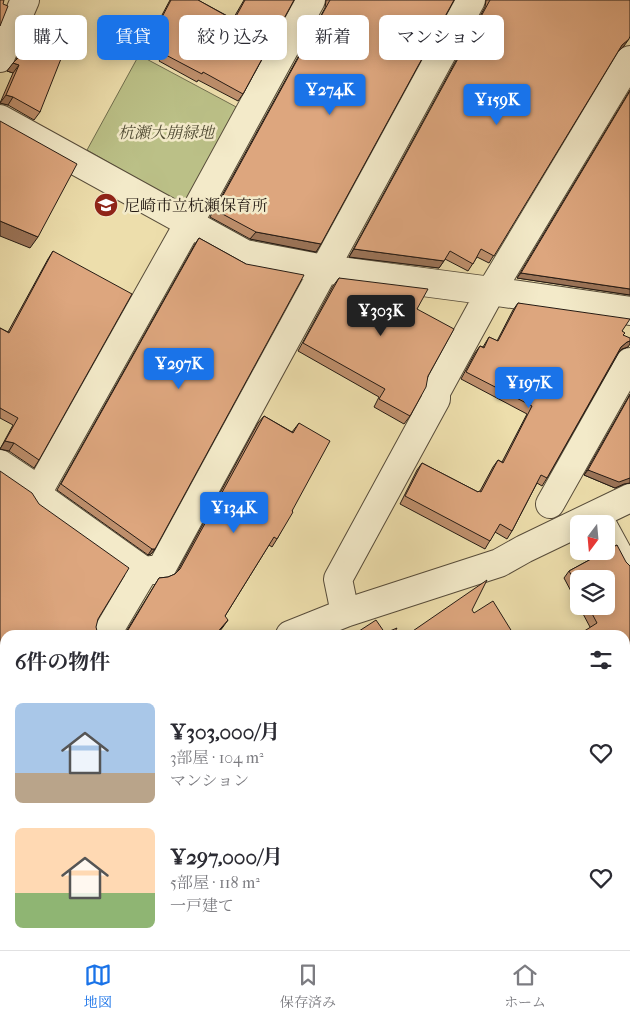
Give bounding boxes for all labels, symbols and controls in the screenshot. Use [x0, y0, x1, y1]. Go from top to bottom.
chip: 購入 [15, 15, 87, 60]
chip: 賃貸 [97, 15, 169, 60]
chip: 絞り込み [179, 15, 287, 60]
chip: 新着 [297, 15, 369, 60]
chip: マンション [379, 15, 504, 60]
pin: ¥274K [295, 74, 365, 116]
text: ¥274K [305, 80, 355, 99]
pin: ¥159K [462, 84, 532, 126]
text: ¥159K [474, 90, 520, 109]
park label: 杭瀬大崩緑地 [118, 123, 216, 142]
school or university icon: 尼崎市立杭瀬保育所 [93, 192, 119, 218]
place label: 尼崎市立杭瀬保育所 [124, 196, 268, 215]
pin: ¥303K [346, 294, 416, 337]
text: ¥303K [358, 301, 404, 320]
pin: ¥297K [144, 348, 214, 390]
text: ¥297K [155, 354, 203, 373]
pin: ¥197K [494, 366, 564, 409]
text: ¥197K [506, 373, 552, 392]
pin: ¥134K [199, 492, 269, 534]
text: ¥134K [211, 498, 257, 517]
north arrow [570, 515, 615, 560]
map controls [570, 515, 615, 615]
button: layers [570, 570, 615, 615]
icon: filters [587, 646, 615, 674]
text: 6件の物件 [15, 650, 110, 674]
text: ¥303,000/月 [170, 720, 280, 744]
icon: home [55, 723, 115, 783]
icon: heart [587, 739, 615, 767]
text: 3部屋 · 104 m² [170, 748, 264, 767]
text: マンション [170, 771, 249, 790]
text: ¥297,000/月 [170, 845, 283, 869]
icon: home [55, 848, 115, 908]
icon: heart [587, 864, 615, 892]
text: 5部屋 · 118 m² [170, 873, 260, 892]
text: 一戸建て [170, 896, 234, 915]
tab: 地図 [84, 961, 112, 1011]
tab: 保存済み [280, 961, 336, 1011]
tab: ホーム [504, 961, 546, 1011]

